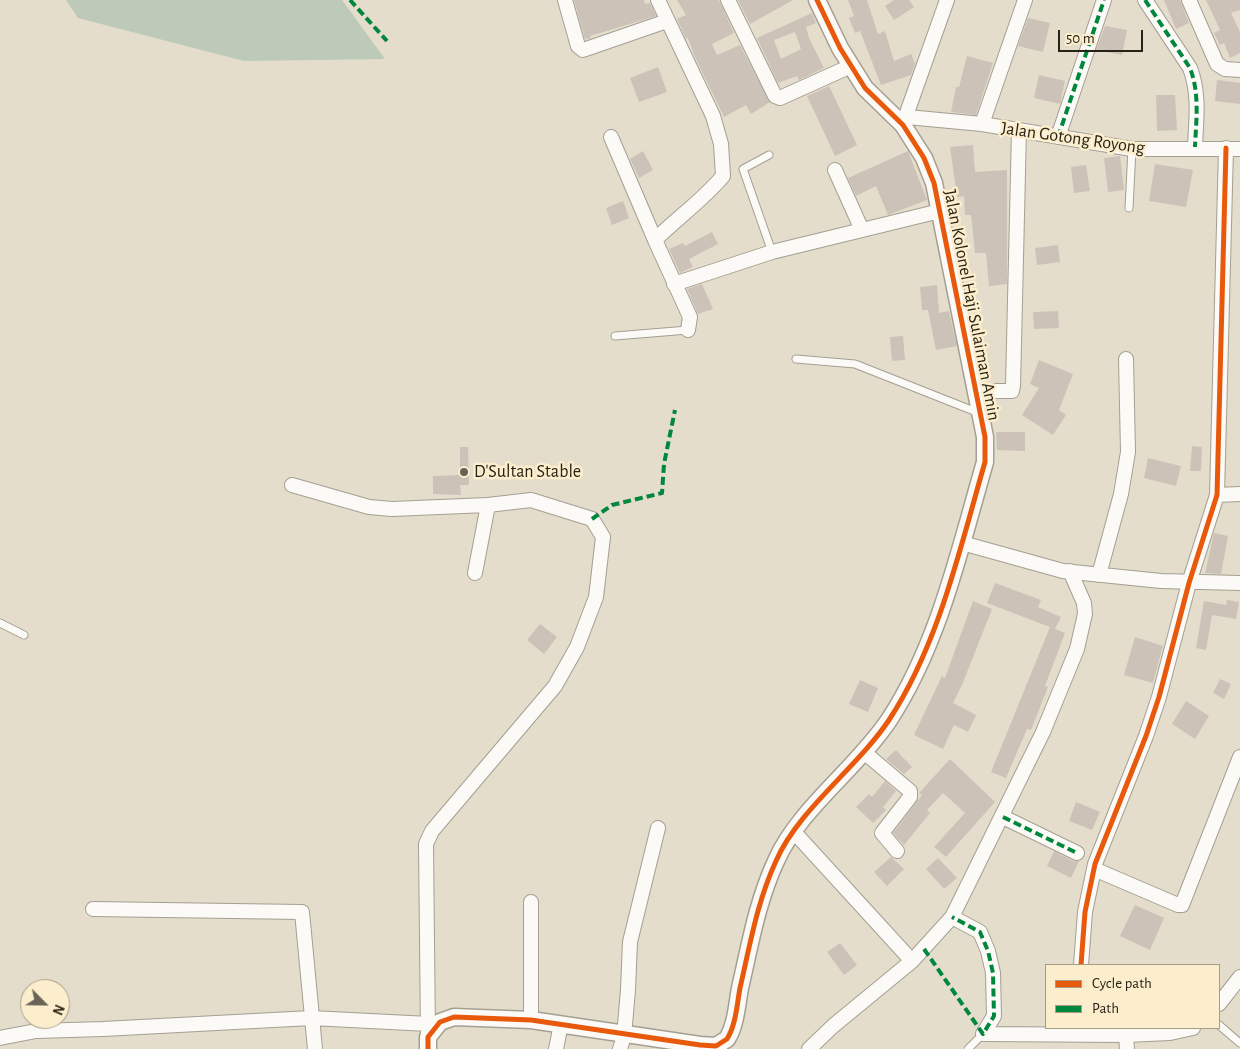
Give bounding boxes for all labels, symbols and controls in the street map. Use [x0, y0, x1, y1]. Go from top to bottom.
scale bar [1060, 20, 1145, 52]
text: 50 m [1066, 31, 1095, 46]
street label: Jalan Gotong Royong [1000, 117, 1146, 159]
street label: Jalan Kolonel Haji Sulaiman Amin [939, 188, 1005, 422]
place label: D'Sultan Stable [474, 461, 581, 483]
marker: D'Sultan Stable [458, 466, 470, 478]
legend [1045, 964, 1220, 1029]
text: Cycle path [1092, 976, 1152, 991]
north arrow [20, 979, 70, 1029]
text: Path [1092, 1001, 1119, 1016]
text: N [50, 1002, 66, 1017]

